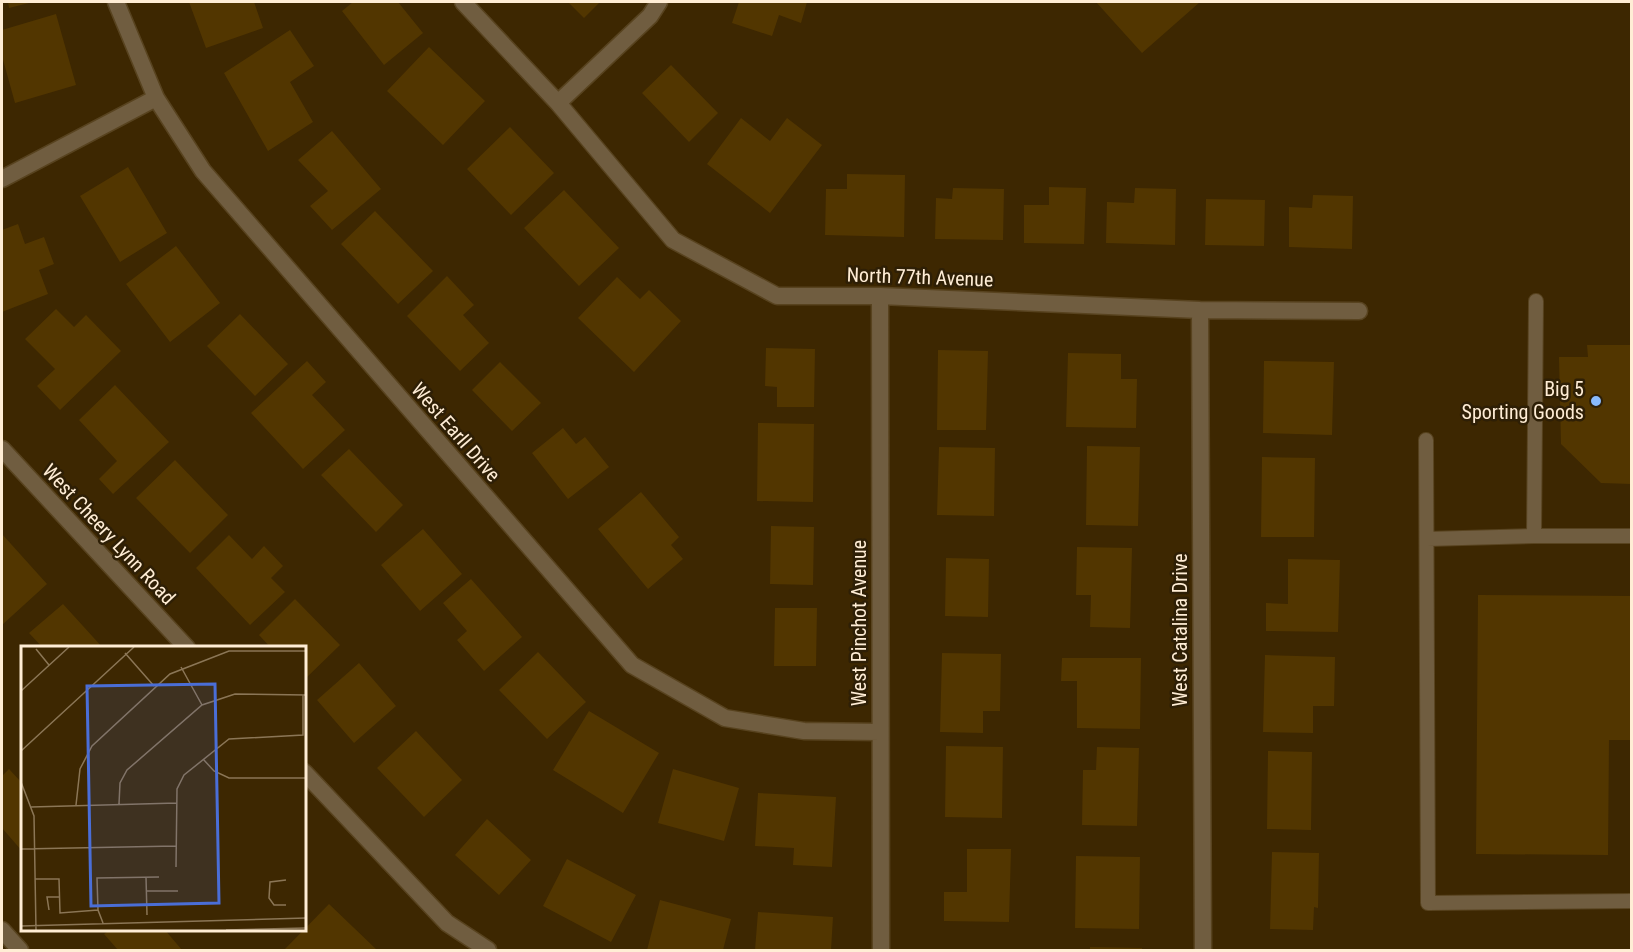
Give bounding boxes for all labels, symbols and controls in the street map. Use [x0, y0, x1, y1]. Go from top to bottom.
street label: North 77th Avenue [846, 262, 994, 292]
place label: Big 5 Sporting Goods [1462, 377, 1584, 424]
street label: West Earll Drive [407, 378, 505, 486]
marker: Big 5 Sporting Goods [1589, 394, 1603, 408]
street label: West Cheery Lynn Road [38, 459, 180, 609]
street label: West Pinchot Avenue [847, 540, 871, 706]
street label: West Catalina Drive [1168, 553, 1192, 707]
inset map [21, 646, 306, 931]

